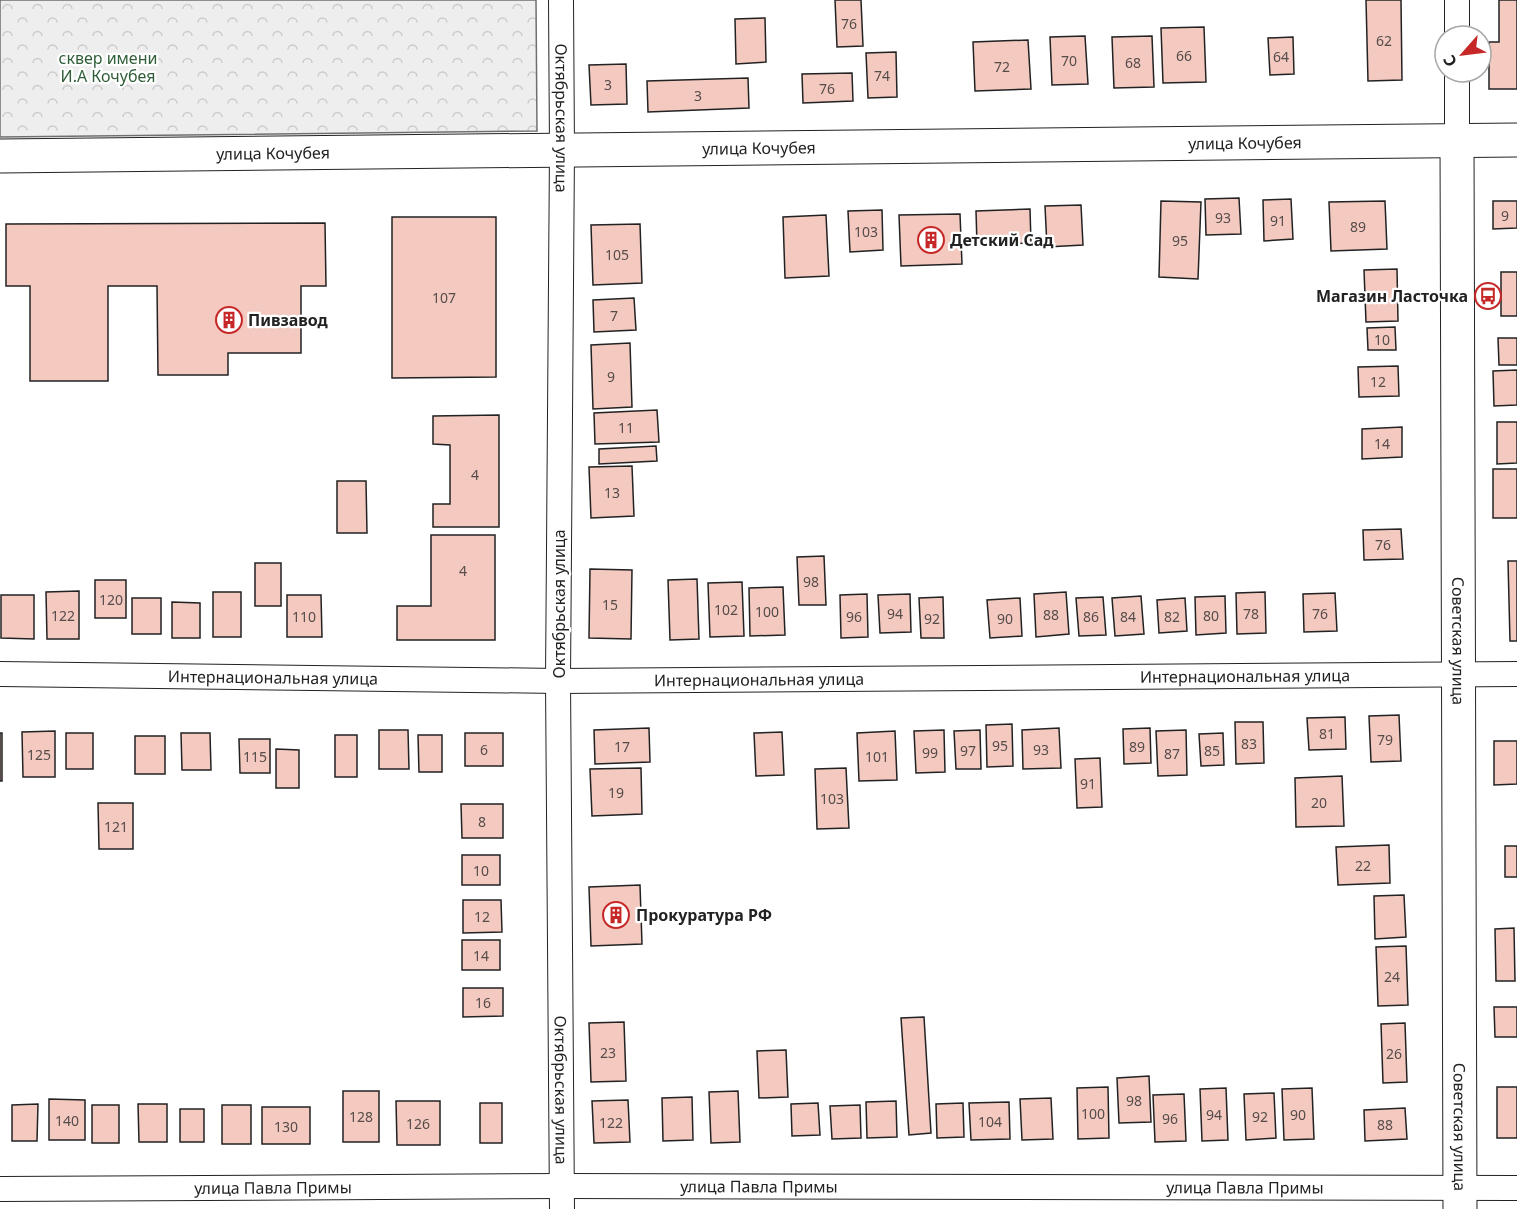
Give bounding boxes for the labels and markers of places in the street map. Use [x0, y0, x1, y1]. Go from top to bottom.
building icon: Детский Сад [916, 225, 946, 255]
place label: Детский Сад [950, 229, 1054, 251]
bus stop icon: Магазин Ласточка [1473, 281, 1503, 311]
place label: Магазин Ласточка [1316, 285, 1468, 307]
building icon: Пивзавод [214, 305, 244, 335]
place label: Пивзавод [248, 309, 329, 331]
building icon: Прокуратура РФ [601, 900, 631, 930]
place label: Прокуратура РФ [636, 904, 772, 926]

